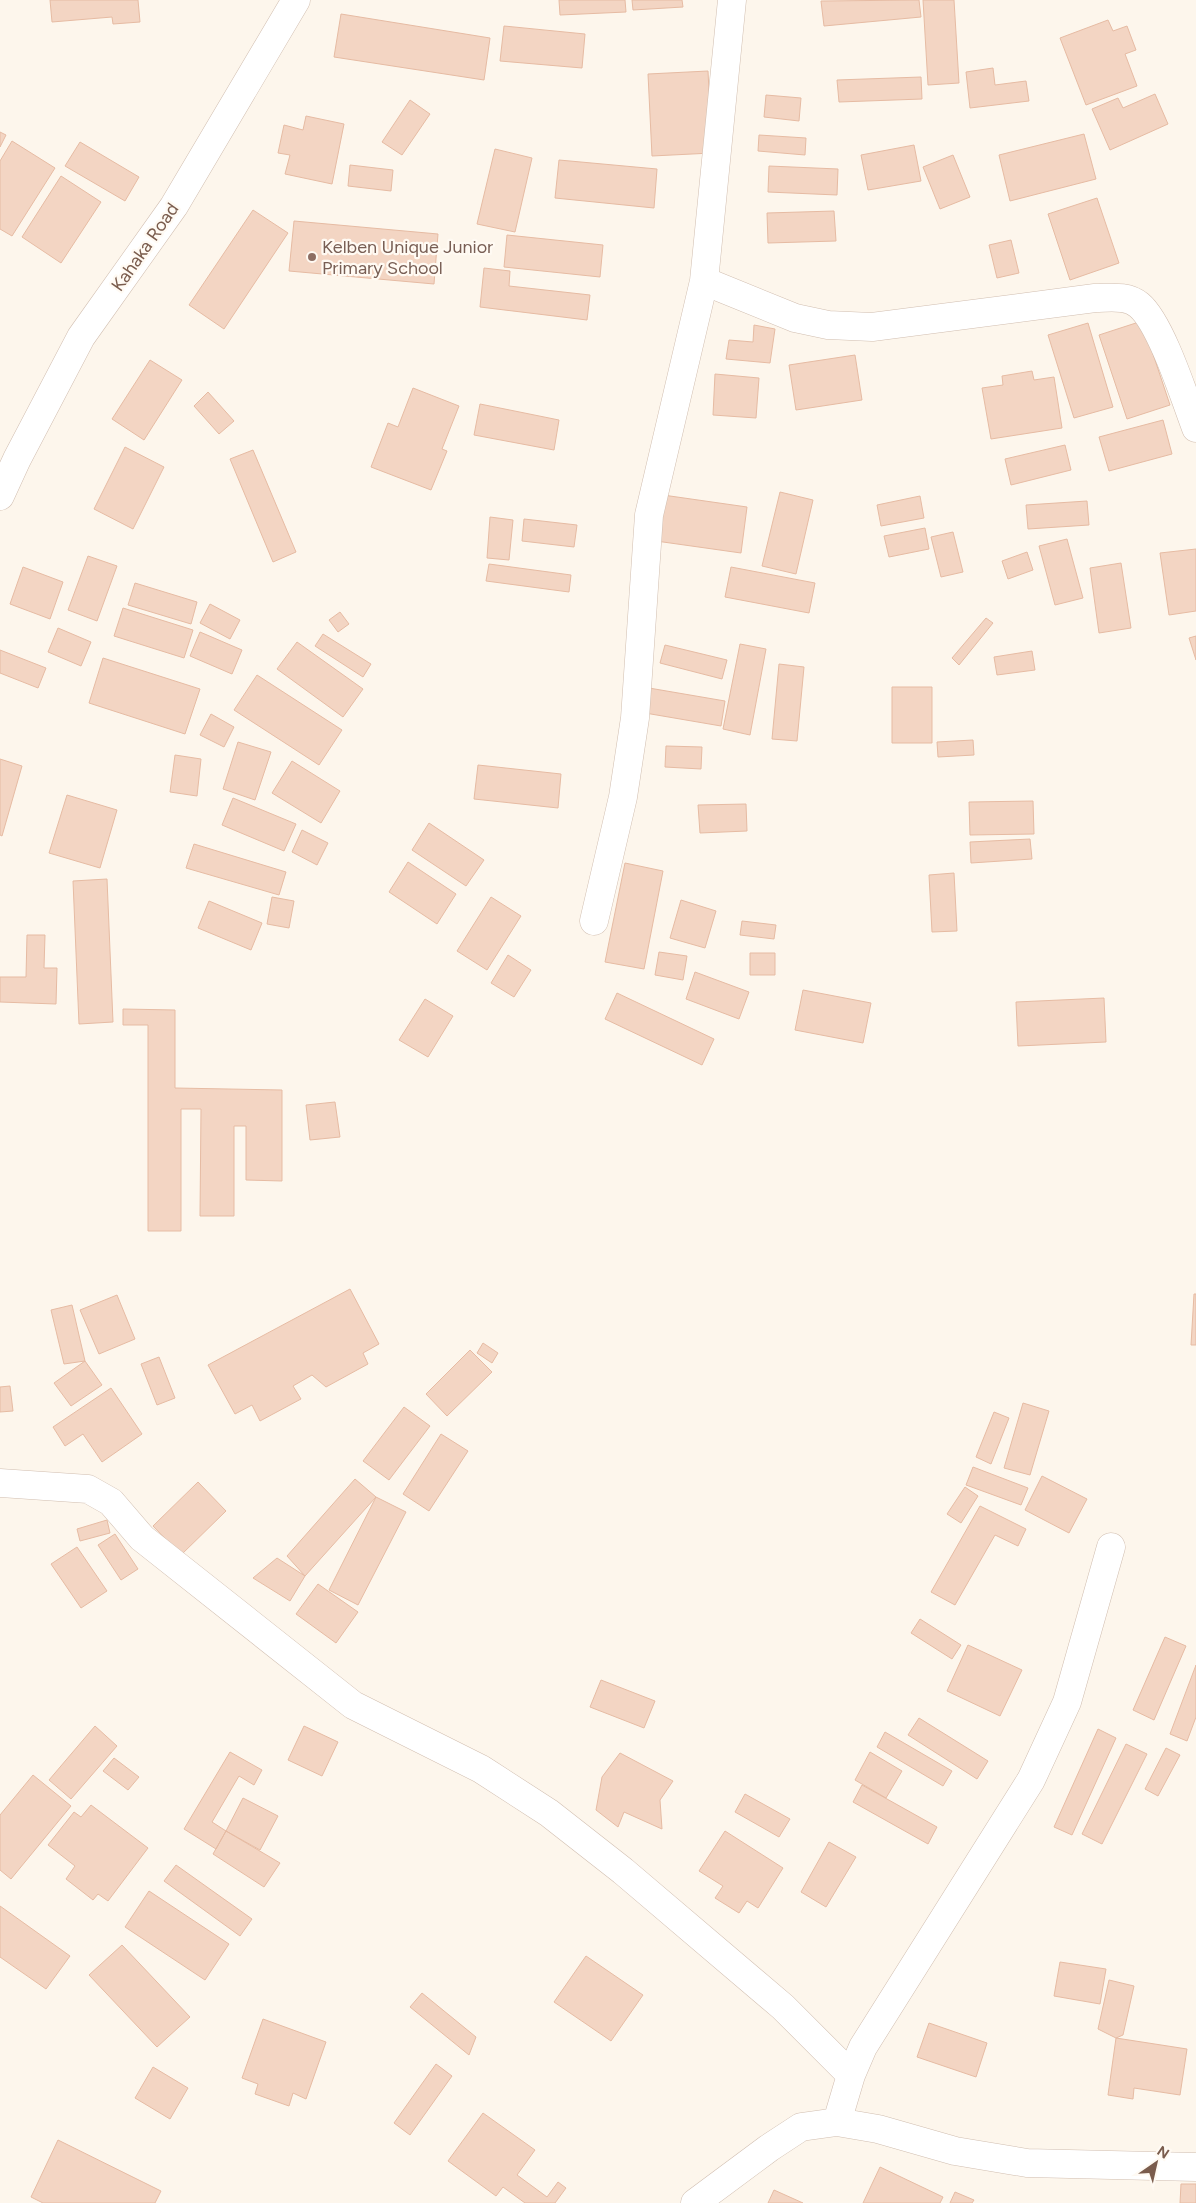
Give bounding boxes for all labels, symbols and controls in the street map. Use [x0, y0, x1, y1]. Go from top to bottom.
street label: Kahaka Road [106, 199, 184, 295]
place label: Kelben Unique Junior Primary School [322, 236, 493, 279]
marker: Kelben Unique Junior Primary School [306, 251, 318, 263]
north arrow [1131, 2138, 1181, 2188]
text: N [1154, 2143, 1172, 2163]

